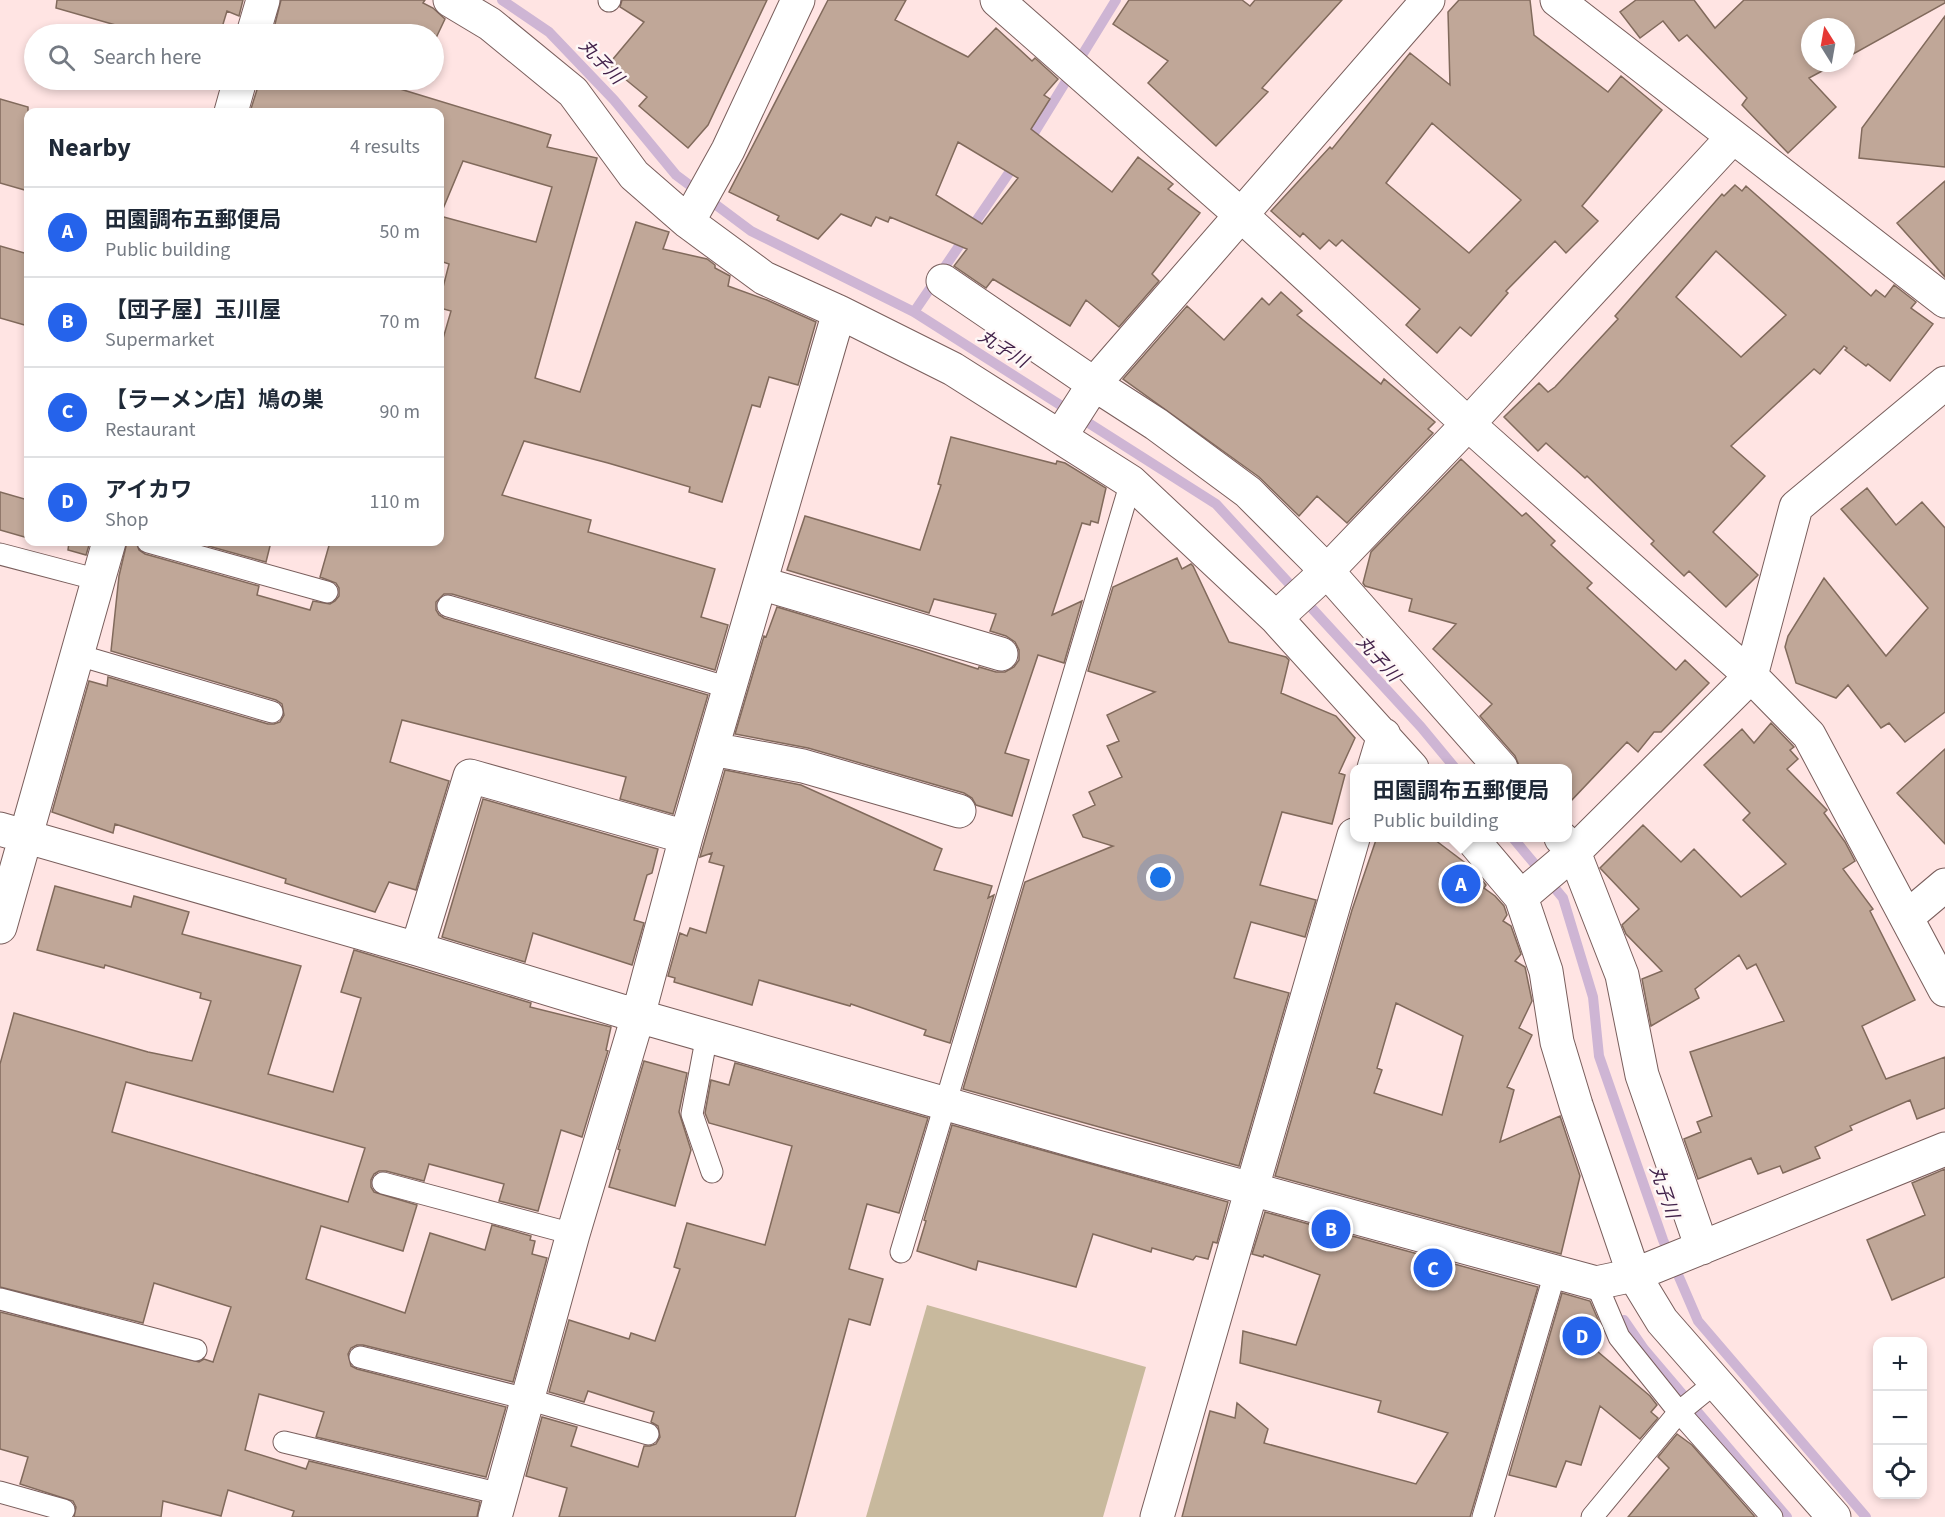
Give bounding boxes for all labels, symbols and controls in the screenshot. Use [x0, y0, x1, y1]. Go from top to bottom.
north arrow [1801, 18, 1855, 72]
search box [24, 24, 444, 90]
water label: 丸子川 [573, 34, 630, 92]
icon: search [45, 41, 78, 74]
text: Search here [93, 41, 201, 73]
text: Nearby [48, 129, 131, 166]
text: 4 results [350, 133, 420, 161]
text: 田園調布五郵便局 [105, 204, 281, 236]
text: A [62, 218, 73, 246]
text: 50 m [380, 218, 420, 246]
text: Public building [105, 236, 230, 264]
text: 【団子屋】玉川屋 [105, 294, 281, 326]
text: B [61, 308, 74, 336]
text: 70 m [380, 308, 420, 336]
water label: 丸子川 [973, 324, 1034, 375]
text: Supermarket [105, 326, 214, 354]
text: 【ラーメン店】鳩の巣 [105, 384, 324, 416]
text: C [62, 398, 73, 426]
text: 90 m [380, 398, 420, 426]
text: Restaurant [105, 416, 196, 444]
text: アイカワ [105, 474, 192, 506]
text: D [61, 488, 74, 516]
text: 110 m [370, 488, 420, 516]
text: Shop [105, 506, 149, 534]
water label: 丸子川 [1351, 631, 1407, 689]
popup [1350, 764, 1572, 842]
text: 田園調布五郵便局 [1373, 775, 1549, 807]
text: Public building [1373, 807, 1498, 835]
pin: A [1442, 862, 1480, 906]
your location [1146, 863, 1175, 892]
water label: 丸子川 [1643, 1162, 1685, 1223]
pin: B [1312, 1206, 1350, 1252]
pin: C [1414, 1246, 1452, 1290]
pin: D [1562, 1314, 1602, 1358]
map controls [1873, 1337, 1927, 1499]
button: + [1873, 1337, 1927, 1391]
button: − [1873, 1391, 1927, 1445]
button: locate [1873, 1445, 1927, 1499]

